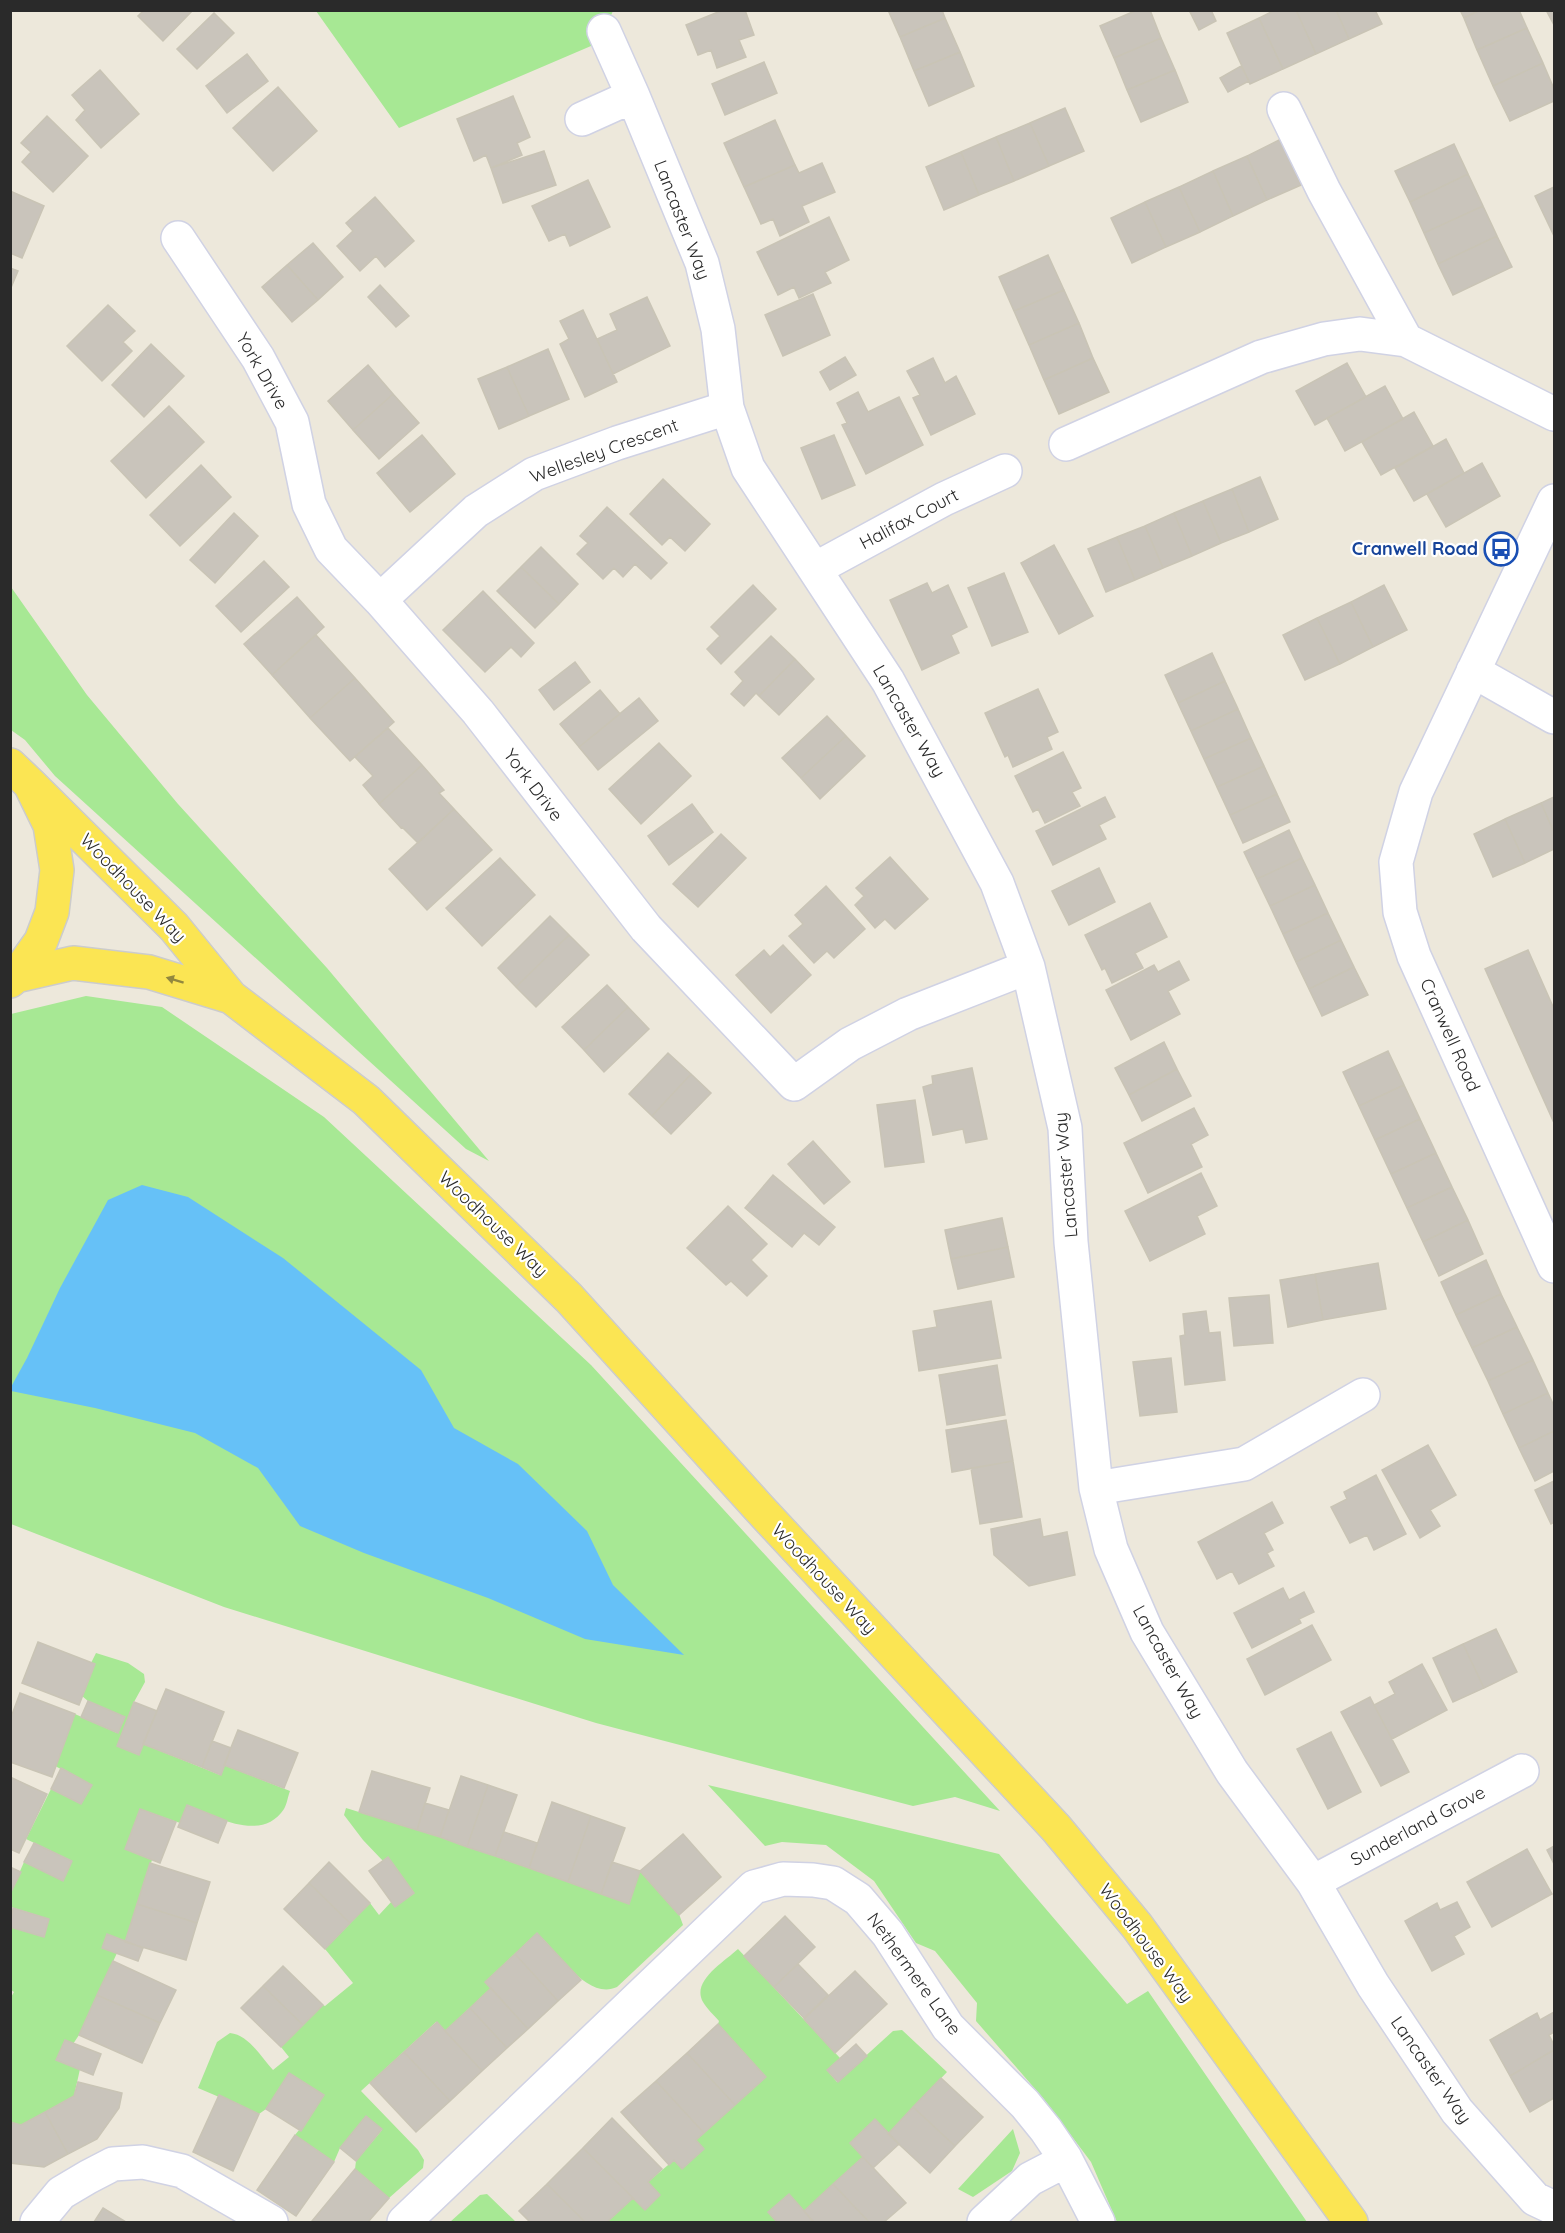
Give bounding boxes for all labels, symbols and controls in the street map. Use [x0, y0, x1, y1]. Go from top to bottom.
street label: Lancaster Way [649, 157, 716, 283]
street label: York Drive [231, 328, 294, 413]
street label: Wellesley Crescent [527, 413, 681, 488]
street label: Halifax Court [855, 483, 962, 554]
bus stop icon: Cranwell Road [1483, 531, 1519, 567]
place label: Cranwell Road [1352, 537, 1478, 560]
street label: Lancaster Way [868, 660, 951, 781]
street label: York Drive [499, 744, 568, 826]
street label: Woodhouse Way [75, 828, 191, 947]
one-way arrow [166, 975, 184, 984]
street label: Cranwell Road [1415, 975, 1486, 1095]
street label: Lancaster Way [1049, 1111, 1082, 1239]
street label: Woodhouse Way [434, 1166, 553, 1282]
street label: Woodhouse Way [767, 1519, 882, 1639]
street label: Lancaster Way [1128, 1601, 1209, 1722]
street label: Sunderland Grove [1346, 1780, 1489, 1871]
street label: Woodhouse Way [1094, 1879, 1199, 2007]
street label: Nethermere Lane [862, 1908, 967, 2040]
street label: Lancaster Way [1386, 2012, 1477, 2128]

